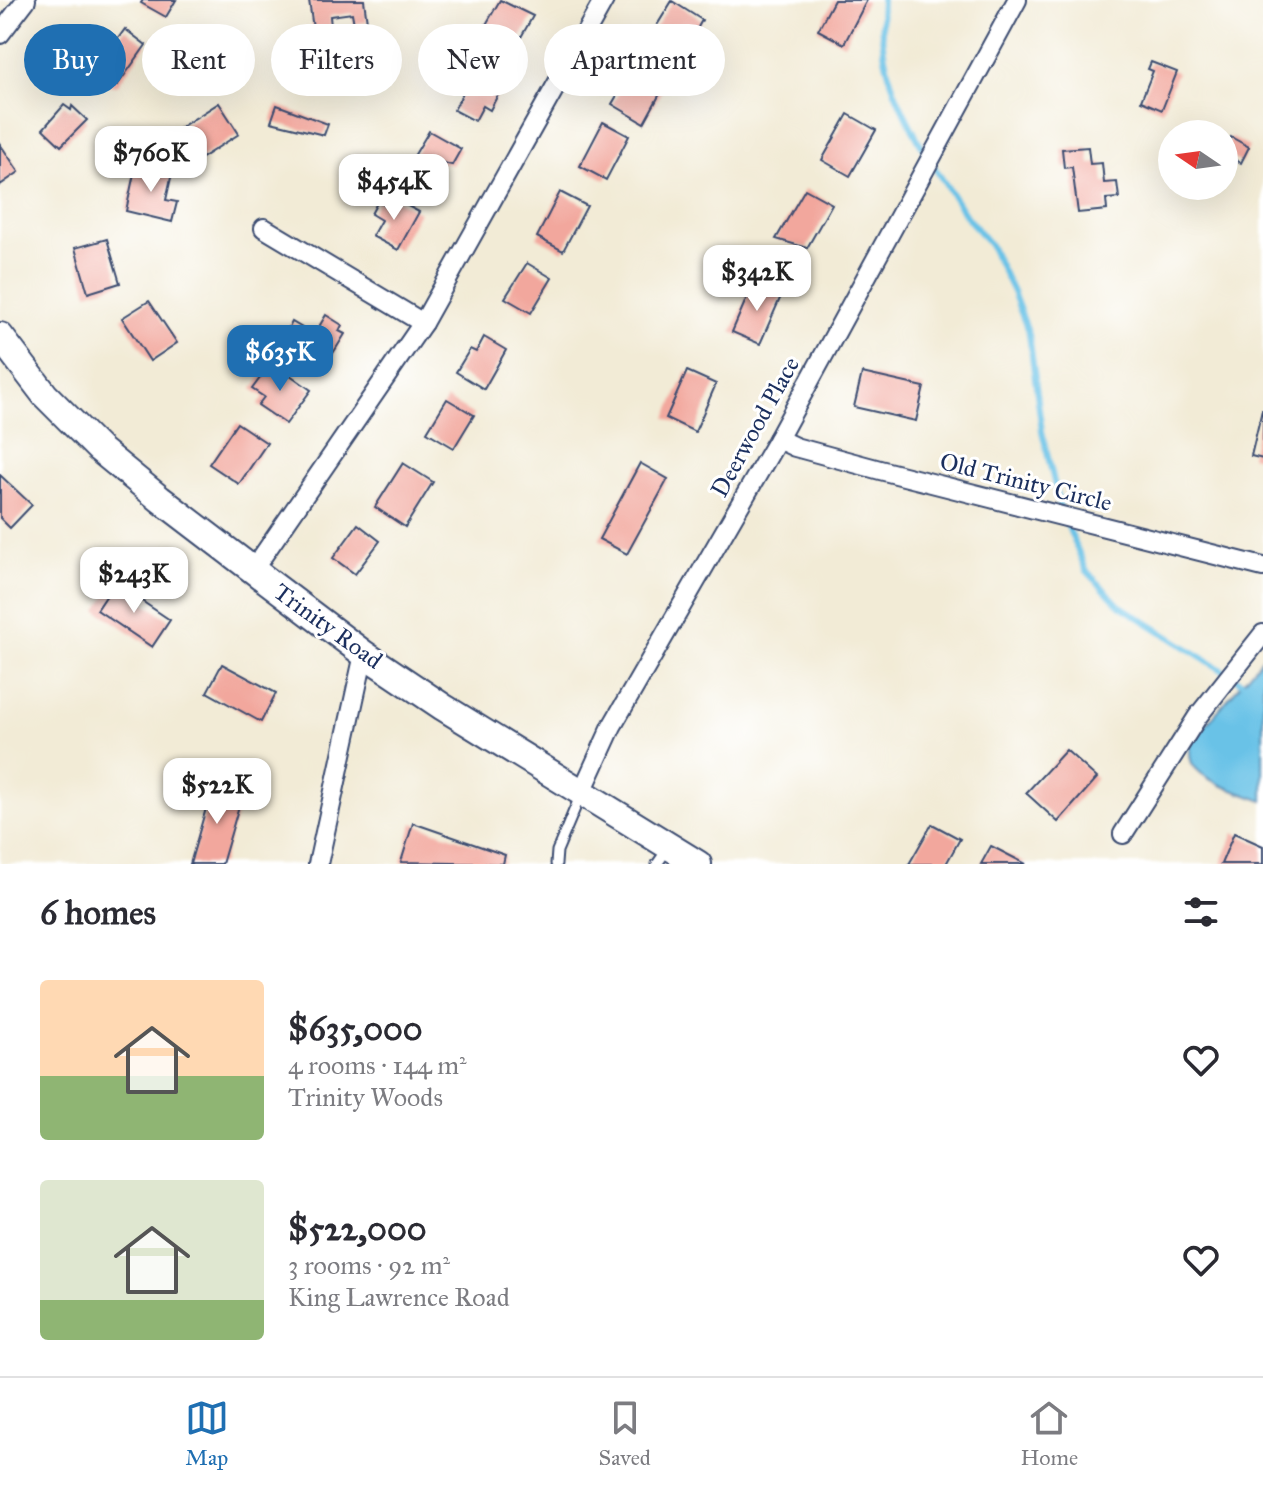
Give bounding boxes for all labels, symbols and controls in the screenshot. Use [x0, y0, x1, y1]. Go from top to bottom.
chip: Buy [24, 24, 126, 96]
chip: Rent [142, 24, 255, 96]
chip: Filters [271, 24, 402, 96]
chip: New [418, 24, 528, 96]
chip: Apartment [544, 24, 725, 96]
north arrow [1158, 120, 1238, 200]
map controls [1158, 120, 1238, 200]
pin: $760K [95, 126, 207, 194]
text: $760K [113, 136, 189, 168]
pin: $454K [338, 154, 450, 222]
text: $454K [357, 164, 431, 196]
pin: $342K [701, 245, 813, 313]
text: $342K [721, 255, 793, 287]
pin: $635K [224, 325, 336, 393]
text: $635K [245, 335, 315, 367]
street label: Deerwood Place [704, 352, 806, 502]
street label: Old Trinity Circle [937, 446, 1115, 518]
pin: $243K [78, 547, 190, 615]
text: $243K [98, 557, 170, 589]
street label: Trinity Road [268, 577, 388, 675]
pin: $522K [161, 758, 273, 826]
text: $522K [181, 768, 253, 800]
icon: filters [1179, 890, 1223, 934]
text: 6 homes [40, 892, 156, 933]
text: $635,000 [288, 1008, 423, 1049]
icon: home [104, 1012, 200, 1108]
icon: heart [1179, 1038, 1223, 1082]
text: 4 rooms · 144 m² [288, 1049, 467, 1081]
text: Trinity Woods [288, 1081, 443, 1113]
text: $522,000 [288, 1208, 427, 1249]
icon: home [104, 1212, 200, 1308]
icon: heart [1179, 1238, 1223, 1282]
text: 3 rooms · 92 m² [288, 1249, 450, 1281]
text: King Lawrence Road [288, 1281, 510, 1313]
tab: Map [185, 1396, 229, 1471]
tab: Saved [599, 1396, 651, 1471]
tab: Home [1021, 1396, 1078, 1471]

